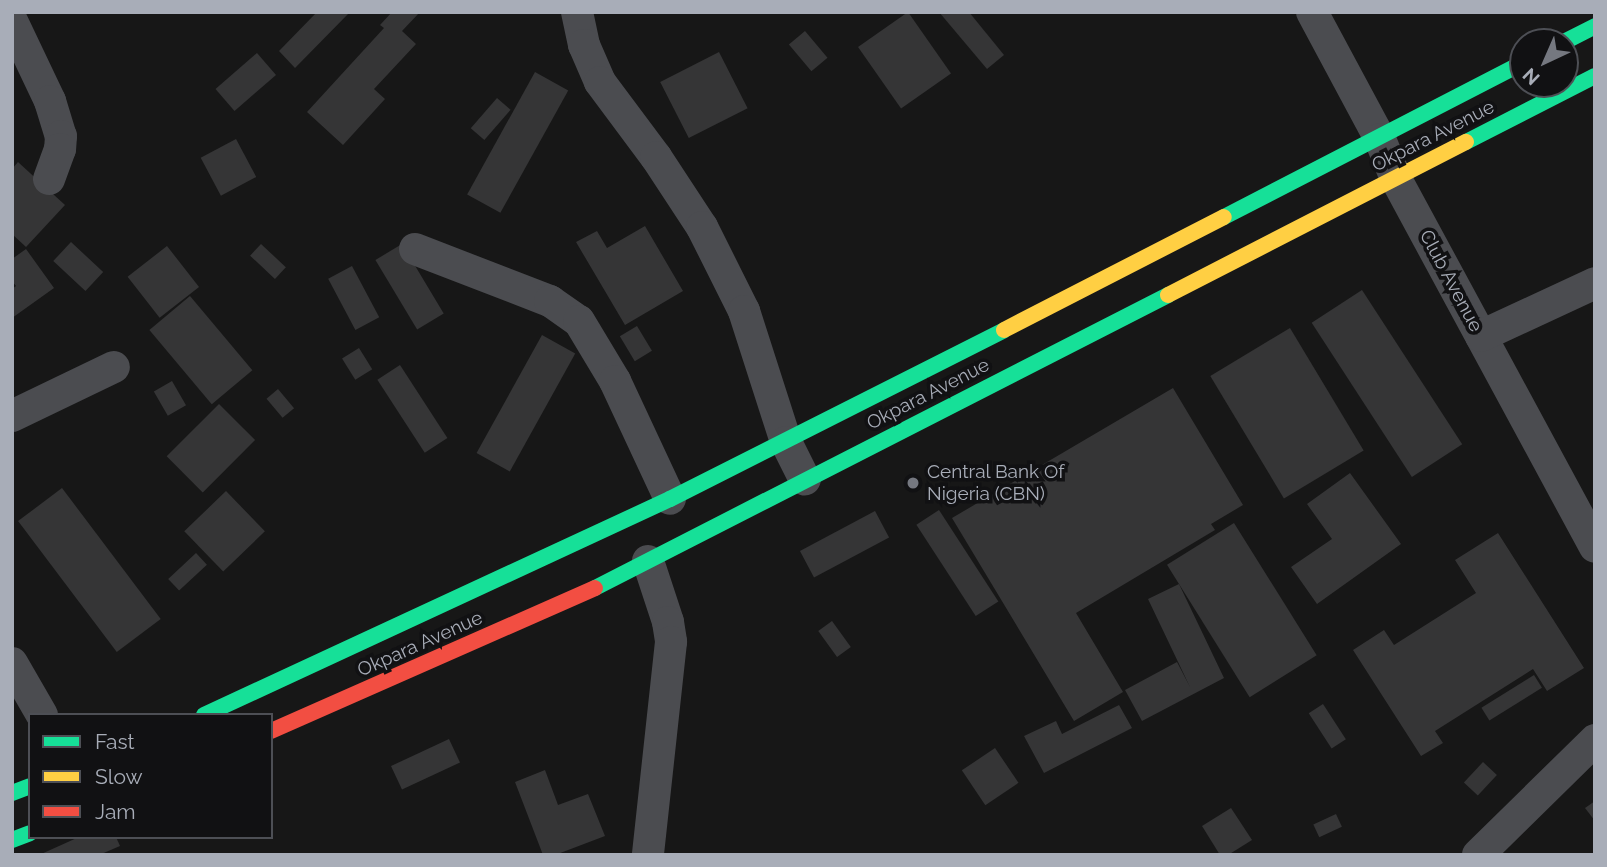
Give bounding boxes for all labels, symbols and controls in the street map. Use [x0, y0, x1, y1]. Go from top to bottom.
north arrow [1509, 28, 1579, 98]
text: N [1518, 64, 1544, 90]
street label: Okpara Avenue [1368, 95, 1498, 177]
street label: Club Avenue [1414, 226, 1488, 336]
street label: Okpara Avenue [863, 353, 993, 435]
place label: Central Bank Of Nigeria (CBN) [927, 461, 1065, 505]
marker: Central Bank Of Nigeria (CBN) [905, 475, 921, 491]
street label: Okpara Avenue [354, 606, 486, 682]
legend [28, 713, 273, 839]
text: Fast [95, 729, 135, 754]
text: Slow [95, 764, 143, 789]
text: Jam [95, 799, 136, 824]

